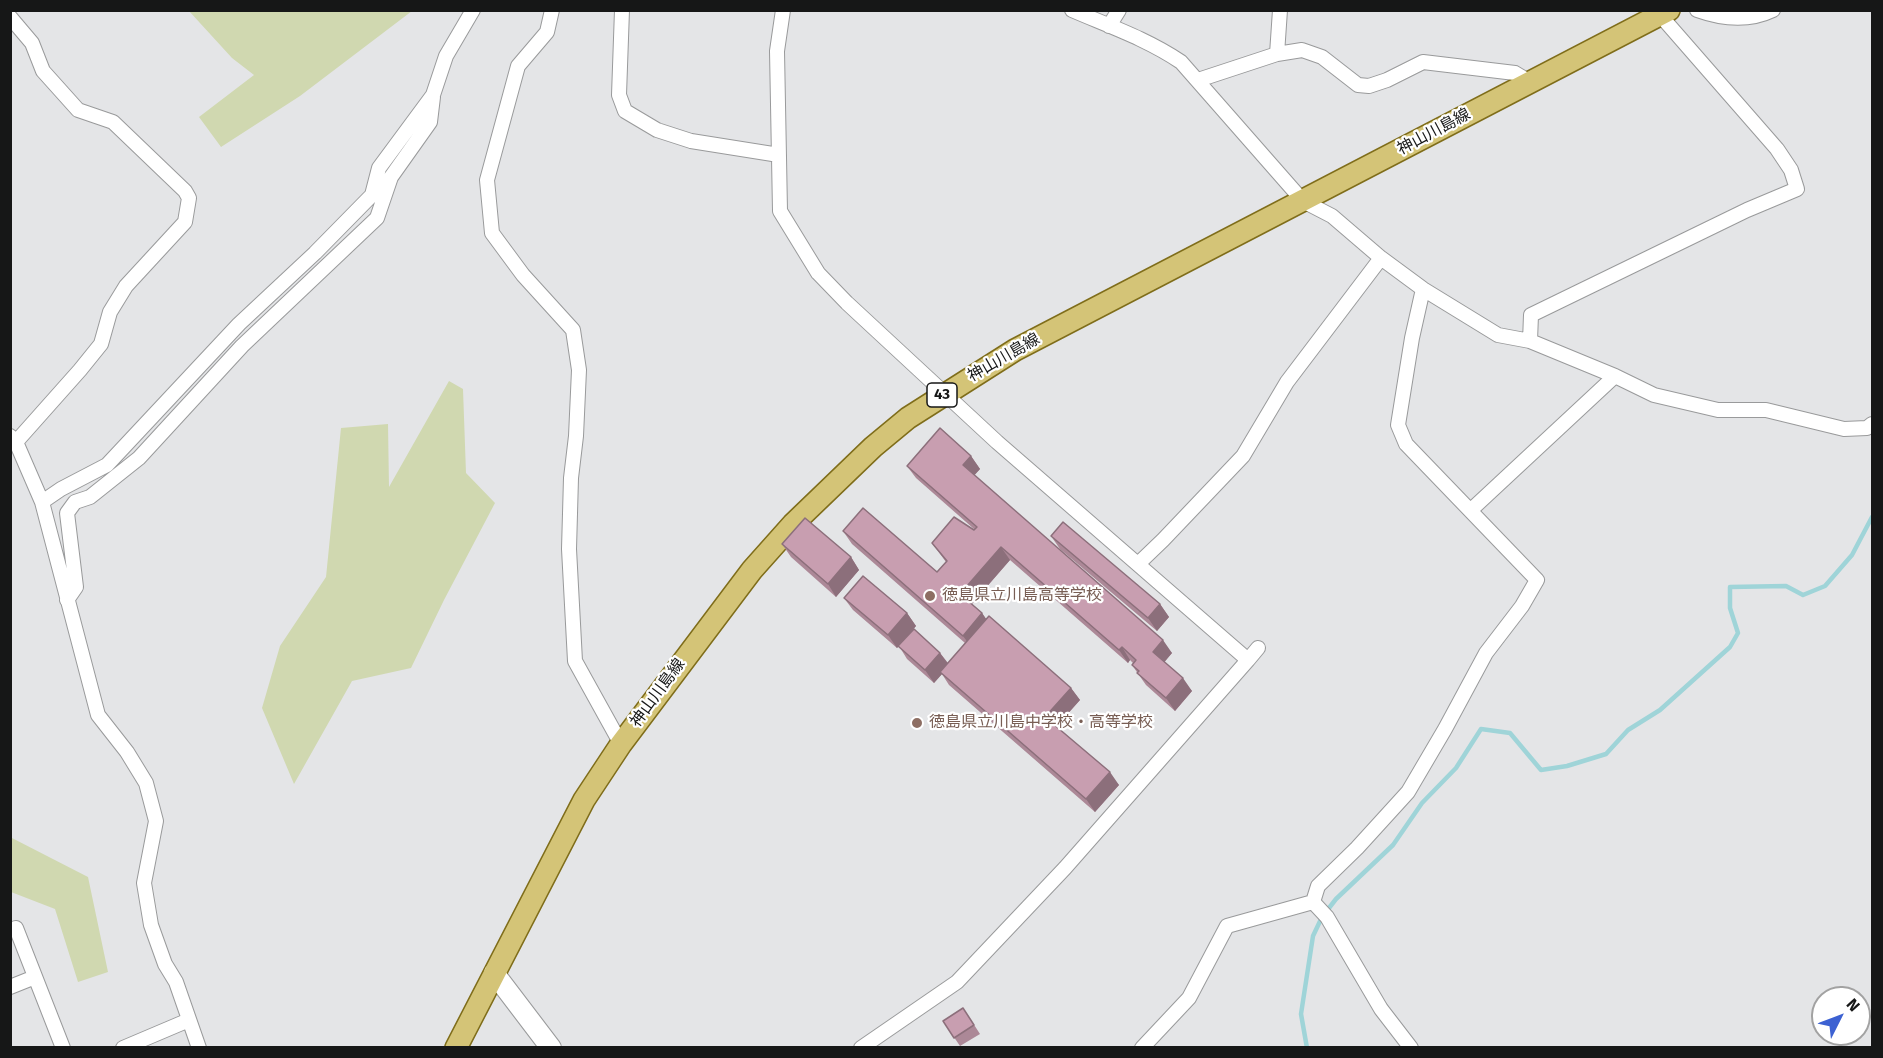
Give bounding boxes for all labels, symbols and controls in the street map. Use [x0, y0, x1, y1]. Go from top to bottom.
street label: 神山川島線 [1394, 105, 1474, 159]
street label: 神山川島線 [965, 330, 1043, 386]
road number: 43 [927, 383, 957, 407]
place label: 徳島県立川島高等学校 [942, 586, 1102, 606]
marker: 徳島県立川島高等学校 [923, 589, 937, 603]
street label: 神山川島線 [627, 655, 689, 731]
place label: 徳島県立川島中学校・高等学校 [929, 713, 1153, 733]
marker: 徳島県立川島中学校・高等学校 [910, 716, 924, 730]
north arrow [1811, 986, 1871, 1046]
text: N [1843, 995, 1864, 1015]

